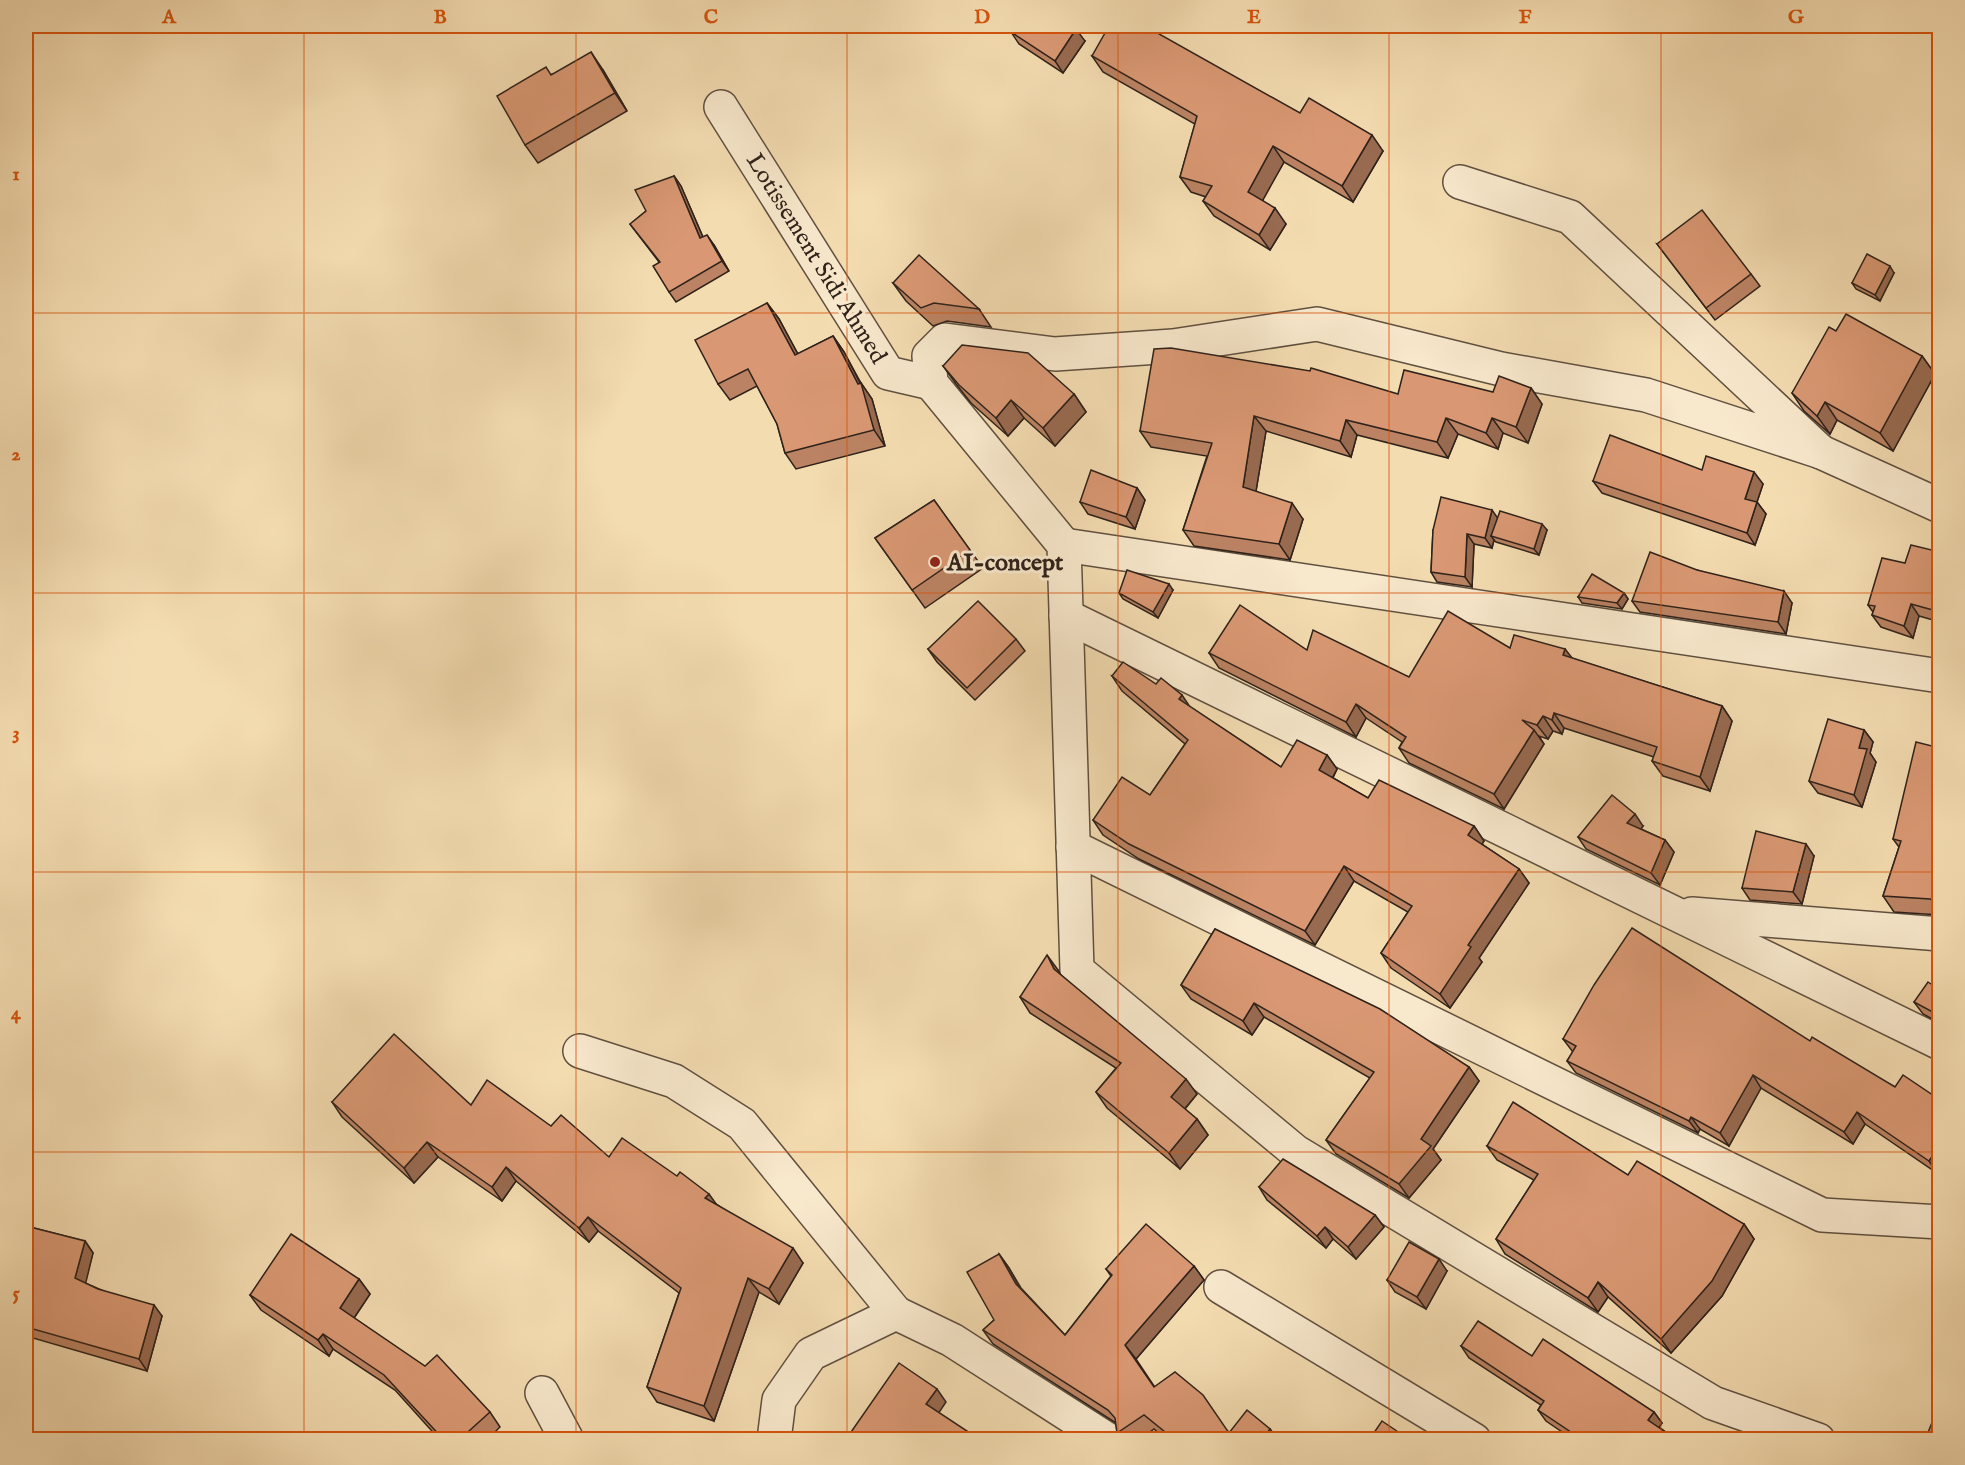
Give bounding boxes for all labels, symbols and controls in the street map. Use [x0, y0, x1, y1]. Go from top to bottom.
text: A [161, 5, 177, 30]
text: B [433, 5, 447, 30]
text: C [704, 5, 718, 30]
text: D [974, 5, 990, 30]
text: E [1247, 5, 1261, 30]
text: F [1519, 5, 1532, 30]
text: G [1788, 5, 1805, 30]
street label: Lotissement Sidi Ahmed [738, 148, 893, 370]
text: 1 [12, 162, 20, 187]
text: 2 [11, 442, 21, 467]
place label: AI-concept [946, 548, 1064, 579]
marker: AI-concept [928, 555, 942, 569]
text: 3 [12, 721, 20, 746]
text: 4 [11, 1001, 22, 1026]
text: 5 [12, 1281, 20, 1306]

